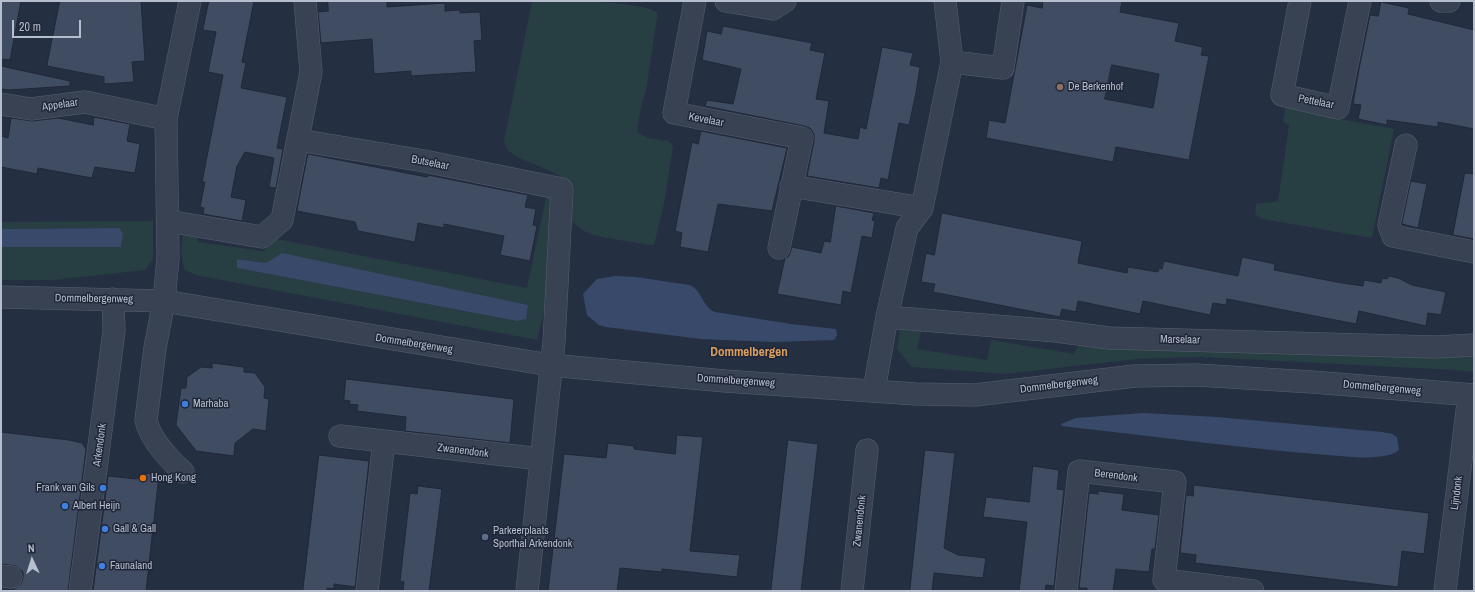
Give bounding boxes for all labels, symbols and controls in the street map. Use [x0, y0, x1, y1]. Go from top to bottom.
scale bar [14, 12, 83, 38]
text: 20 m [19, 19, 41, 35]
place label: De Berkenhof [1068, 80, 1123, 94]
marker: De Berkenhof [1055, 82, 1065, 92]
street label: Pettelaar [1297, 92, 1335, 112]
street label: Appelaar [41, 96, 79, 114]
street label: Kevelaar [687, 110, 725, 130]
street label: Butselaar [410, 153, 450, 173]
street label: Dommelbergenweg [55, 292, 133, 306]
street label: Dommelbergenweg [374, 331, 454, 357]
street label: Marselaar [1160, 333, 1200, 347]
district label: Dommelbergen [710, 345, 788, 361]
street label: Dommelbergenweg [697, 372, 775, 390]
street label: Dommelbergenweg [1019, 374, 1099, 396]
street label: Dommelbergenweg [1342, 378, 1422, 398]
place label: Marhaba [193, 397, 229, 411]
marker: Marhaba [180, 399, 190, 409]
street label: Arkendonk [90, 423, 110, 467]
street label: Zwanendonk [437, 441, 489, 461]
street label: Berendonk [1094, 467, 1138, 485]
place label: Hong Kong [151, 471, 196, 485]
marker: Hong Kong [138, 473, 148, 483]
street label: Lijndonk [1448, 475, 1466, 511]
place label: Frank van Gils [36, 481, 95, 495]
marker: Frank van Gils [98, 483, 108, 493]
street label: Zwanendonk [851, 495, 869, 547]
place label: Albert Heijn [73, 499, 120, 513]
marker: Albert Heijn [60, 501, 70, 511]
place label: Gall & Gall [113, 522, 156, 536]
marker: Gall & Gall [100, 524, 110, 534]
place label: Parkeerplaats Sporthal Arkendonk [493, 524, 572, 550]
marker: Parkeerplaats Sporthal Arkendonk [480, 532, 490, 542]
north arrow [12, 540, 52, 580]
text: N [27, 541, 35, 555]
place label: Faunaland [110, 559, 152, 573]
marker: Faunaland [97, 561, 107, 571]

